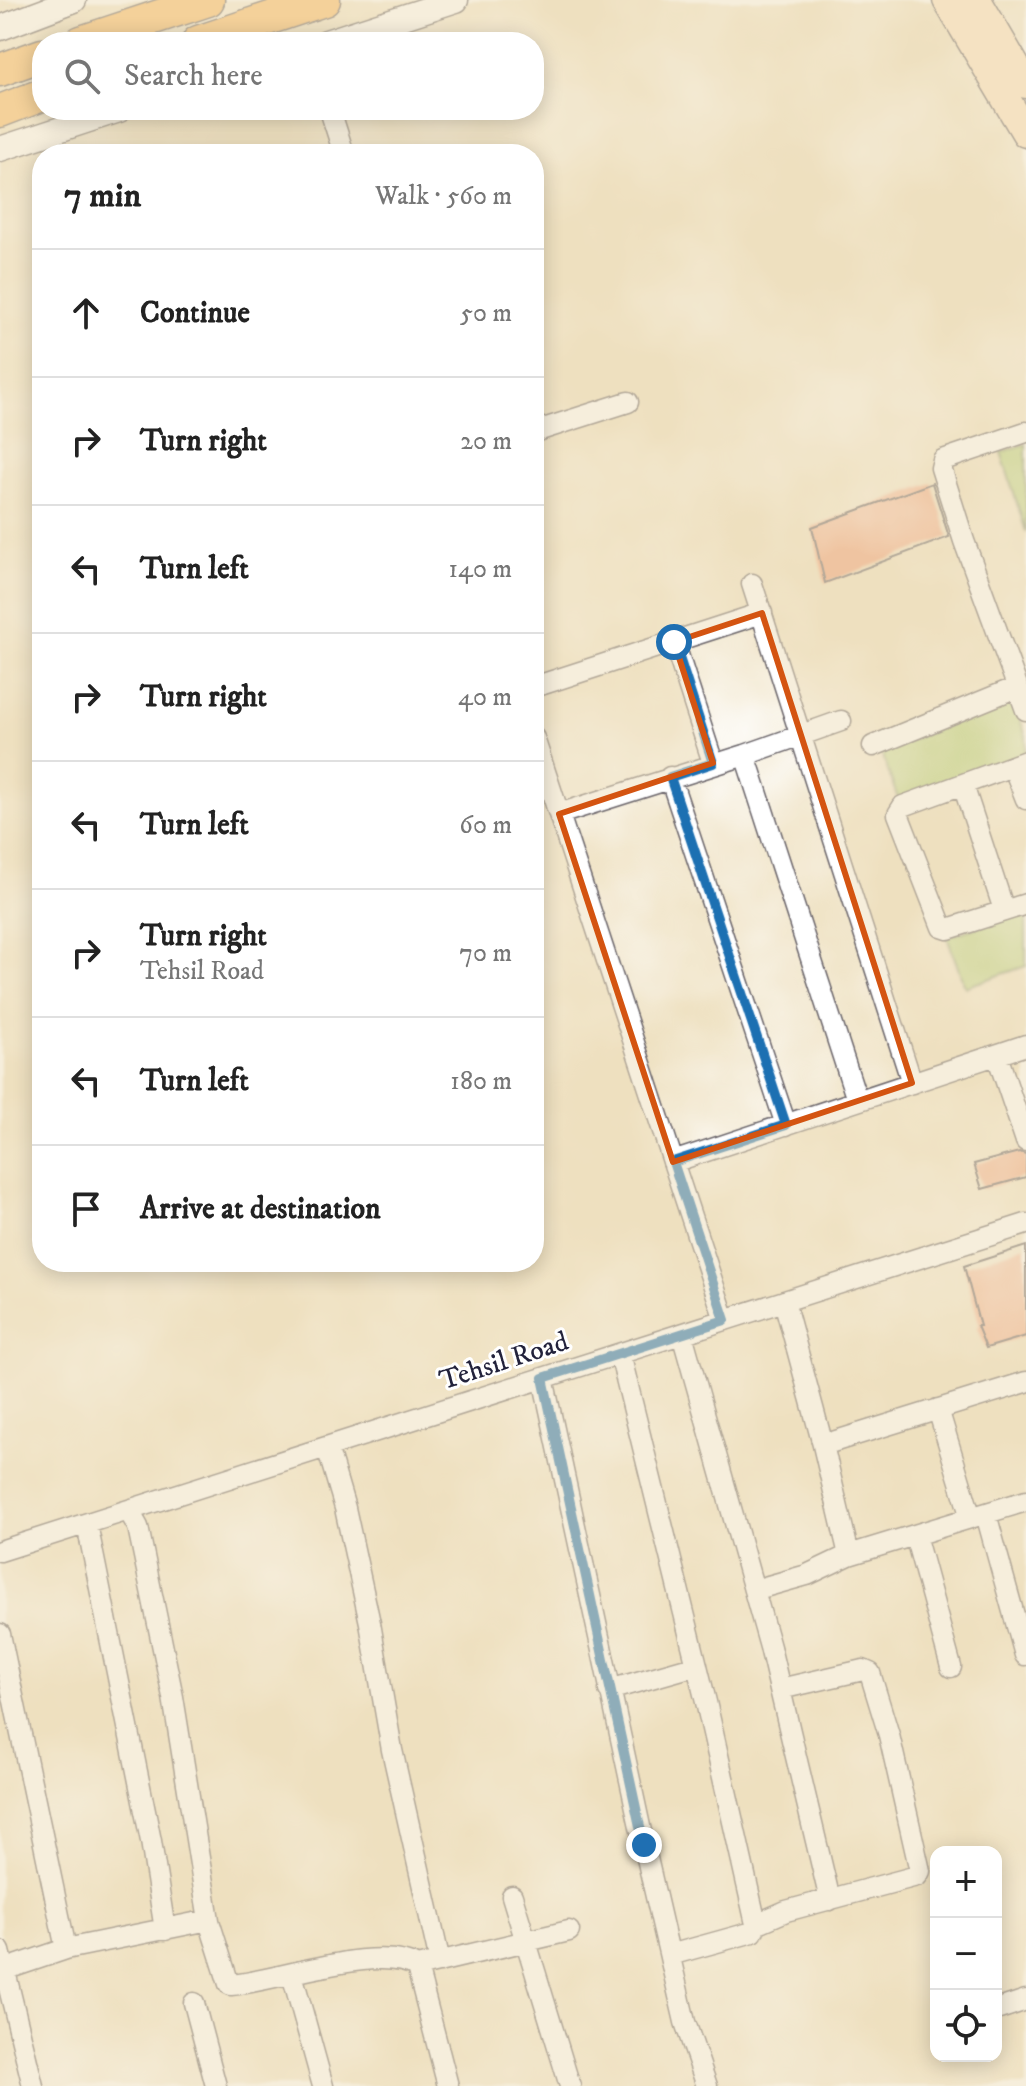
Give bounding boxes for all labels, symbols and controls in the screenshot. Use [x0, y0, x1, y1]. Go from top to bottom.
search box [32, 32, 544, 120]
icon: search [60, 54, 104, 98]
text: Search here [124, 58, 263, 95]
text: 7 min [64, 175, 141, 217]
text: Walk · 560 m [375, 180, 512, 213]
icon: ahead [64, 291, 108, 335]
text: Continue [140, 295, 250, 332]
text: 50 m [460, 297, 512, 330]
icon: right [64, 419, 108, 463]
text: Turn right [140, 423, 267, 460]
text: 20 m [460, 425, 512, 458]
icon: left [64, 547, 108, 591]
text: Turn left [140, 551, 249, 588]
text: 140 m [448, 553, 512, 586]
route start [656, 624, 692, 660]
icon: right [64, 675, 108, 719]
text: Turn right [140, 679, 267, 716]
text: 40 m [458, 681, 512, 714]
icon: left [64, 803, 108, 847]
text: Turn left [140, 807, 249, 844]
text: 60 m [459, 809, 512, 842]
text: Turn right [140, 918, 267, 955]
icon: right [64, 931, 108, 975]
text: 70 m [459, 937, 512, 970]
text: Tehsil Road [140, 955, 264, 988]
icon: left [64, 1059, 108, 1103]
text: Turn left [140, 1063, 249, 1100]
text: 180 m [450, 1065, 512, 1098]
icon: arrive [64, 1187, 108, 1231]
text: Arrive at destination [140, 1191, 381, 1228]
street label: Tehsil Road [435, 1324, 573, 1398]
route end [626, 1827, 662, 1863]
map controls [930, 1846, 1002, 2062]
button: + [930, 1846, 1002, 1918]
button: − [930, 1918, 1002, 1990]
button: locate [930, 1990, 1002, 2062]

